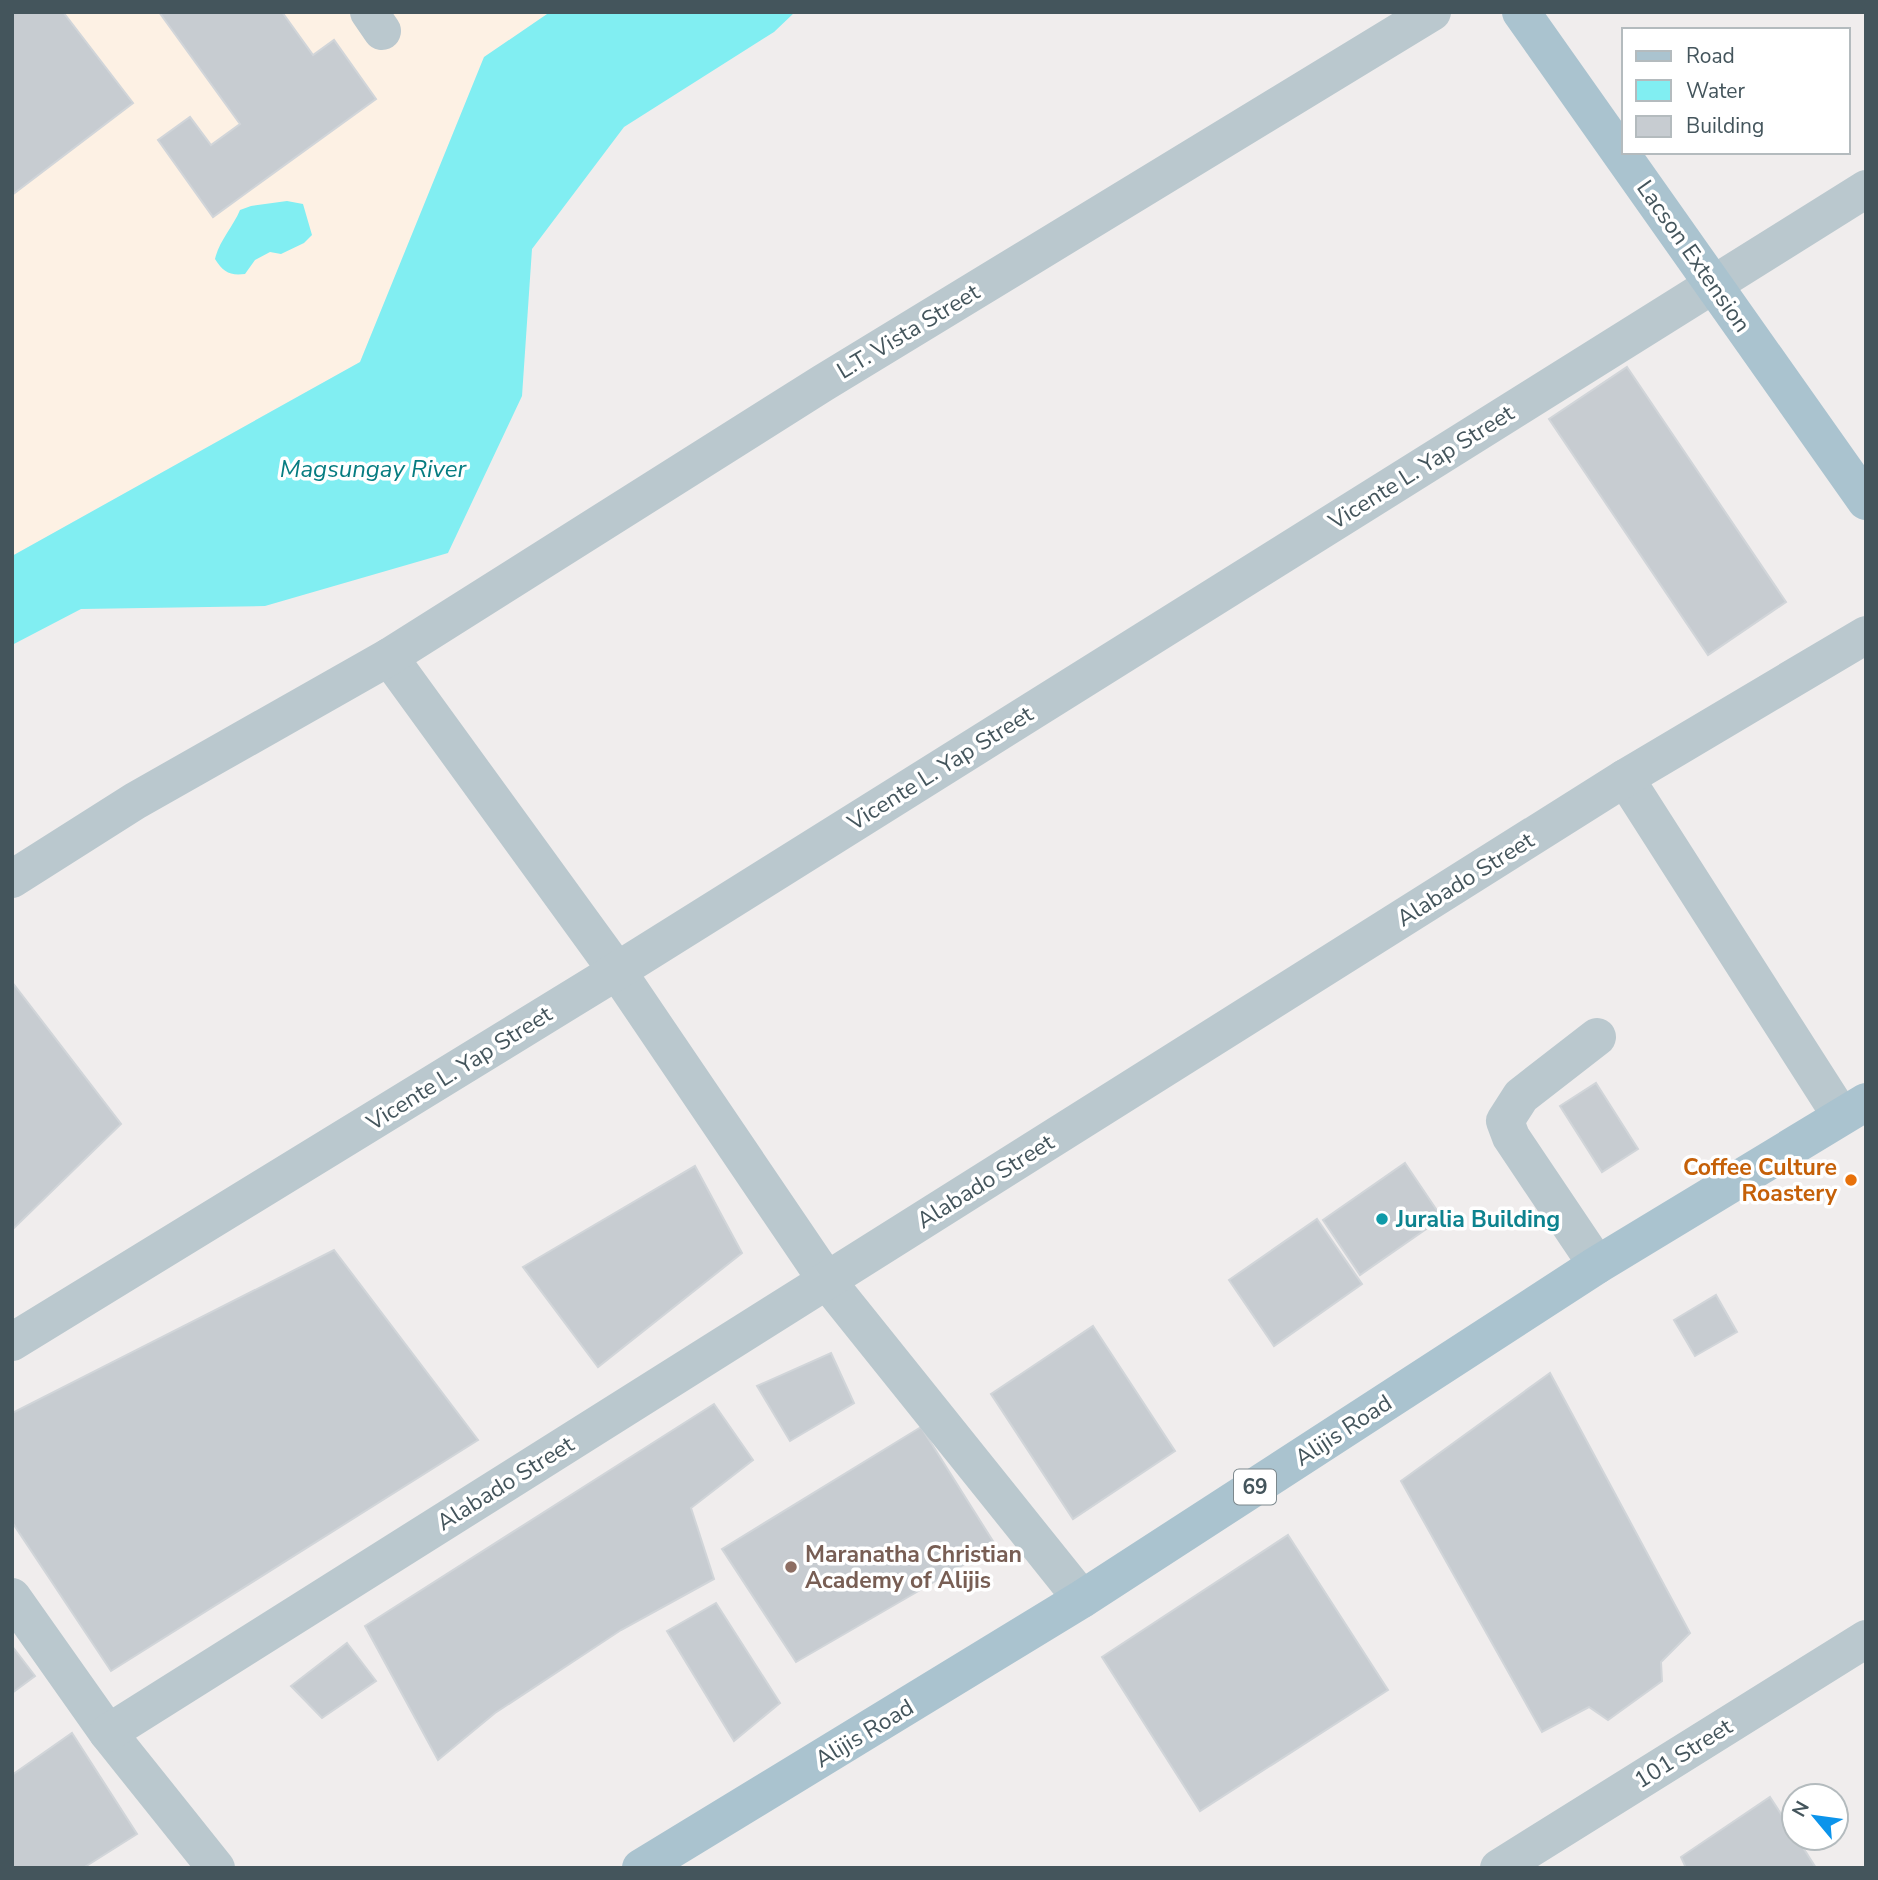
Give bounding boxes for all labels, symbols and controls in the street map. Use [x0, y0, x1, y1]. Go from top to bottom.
legend [1622, 28, 1850, 154]
text: Road [1686, 42, 1735, 70]
text: Water [1686, 77, 1745, 105]
text: Building [1686, 112, 1764, 140]
street label: Lacson Extension [1630, 174, 1758, 339]
street label: L.T. Vista Street [831, 276, 986, 386]
street label: Vicente L. Yap Street [1322, 397, 1521, 538]
water label: Magsungay River [280, 453, 468, 485]
street label: Vicente L. Yap Street [841, 698, 1040, 839]
street label: Alabado Street [1391, 824, 1541, 934]
street label: Vicente L. Yap Street [360, 998, 559, 1139]
street label: Alabado Street [911, 1126, 1061, 1236]
place label: Coffee Culture Roastery [1683, 1152, 1838, 1209]
marker: Coffee Culture Roastery [1843, 1172, 1859, 1188]
place label: Juralia Building [1395, 1204, 1560, 1235]
marker: Juralia Building [1374, 1211, 1390, 1227]
street label: Alijis Road [1289, 1387, 1398, 1473]
street label: Alabado Street [431, 1428, 581, 1538]
road number: 69 [1234, 1470, 1276, 1504]
place label: Maranatha Christian Academy of Alijis [805, 1539, 1022, 1596]
marker: Maranatha Christian Academy of Alijis [783, 1559, 799, 1575]
street label: Alijis Road [809, 1692, 919, 1775]
street label: 101 Street [1628, 1711, 1739, 1796]
north arrow [1780, 1782, 1850, 1852]
text: N [1786, 1797, 1816, 1822]

